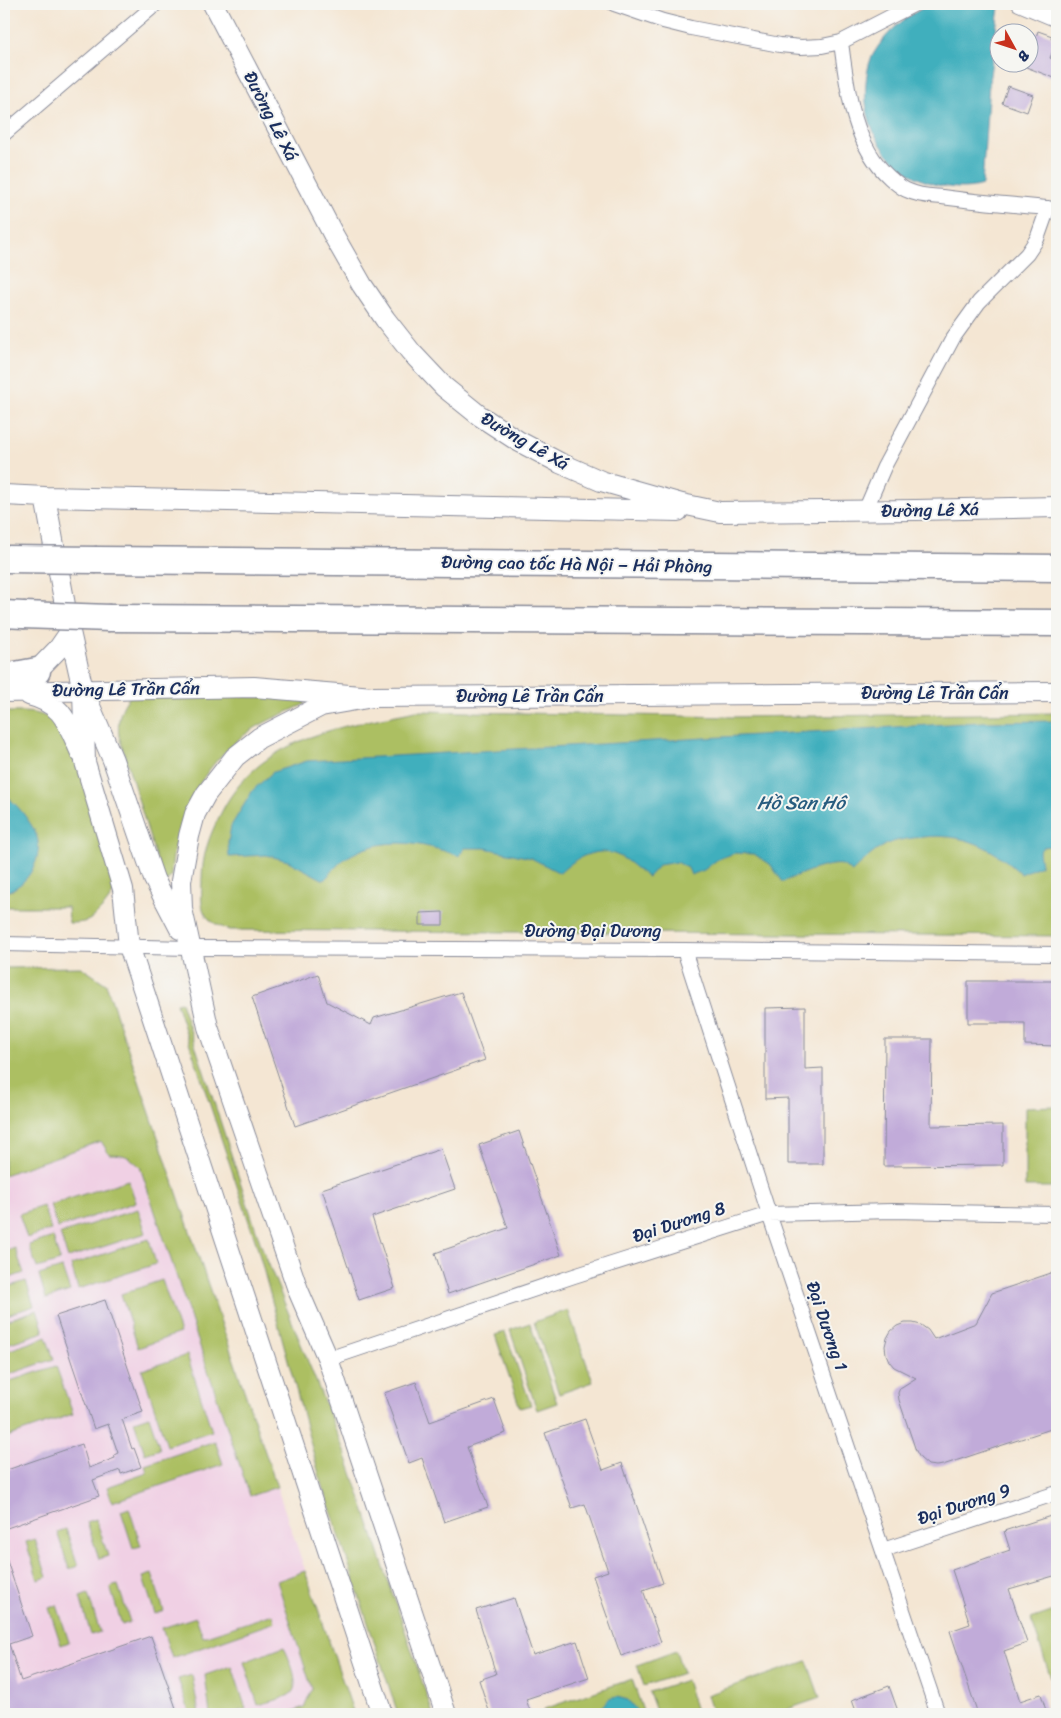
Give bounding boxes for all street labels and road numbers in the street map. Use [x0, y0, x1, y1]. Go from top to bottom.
street label: Đường Lê Xá [235, 65, 307, 167]
street label: Đường Lê Xá [475, 403, 575, 479]
street label: Đường Lê Xá [881, 493, 979, 527]
street label: Đường cao tốc Hà Nội – Hải Phòng [441, 546, 713, 582]
street label: Đường Lê Trần Cẩn [52, 672, 200, 706]
street label: Đường Lê Trần Cẩn [861, 677, 1009, 709]
street label: Đường Lê Trần Cẩn [456, 680, 604, 712]
street label: Đường Đại Dương [525, 915, 661, 947]
street label: Đại Dương 8 [628, 1192, 730, 1252]
street label: Đại Dương 1 [797, 1277, 857, 1376]
street label: Đại Dương 9 [913, 1474, 1015, 1534]

